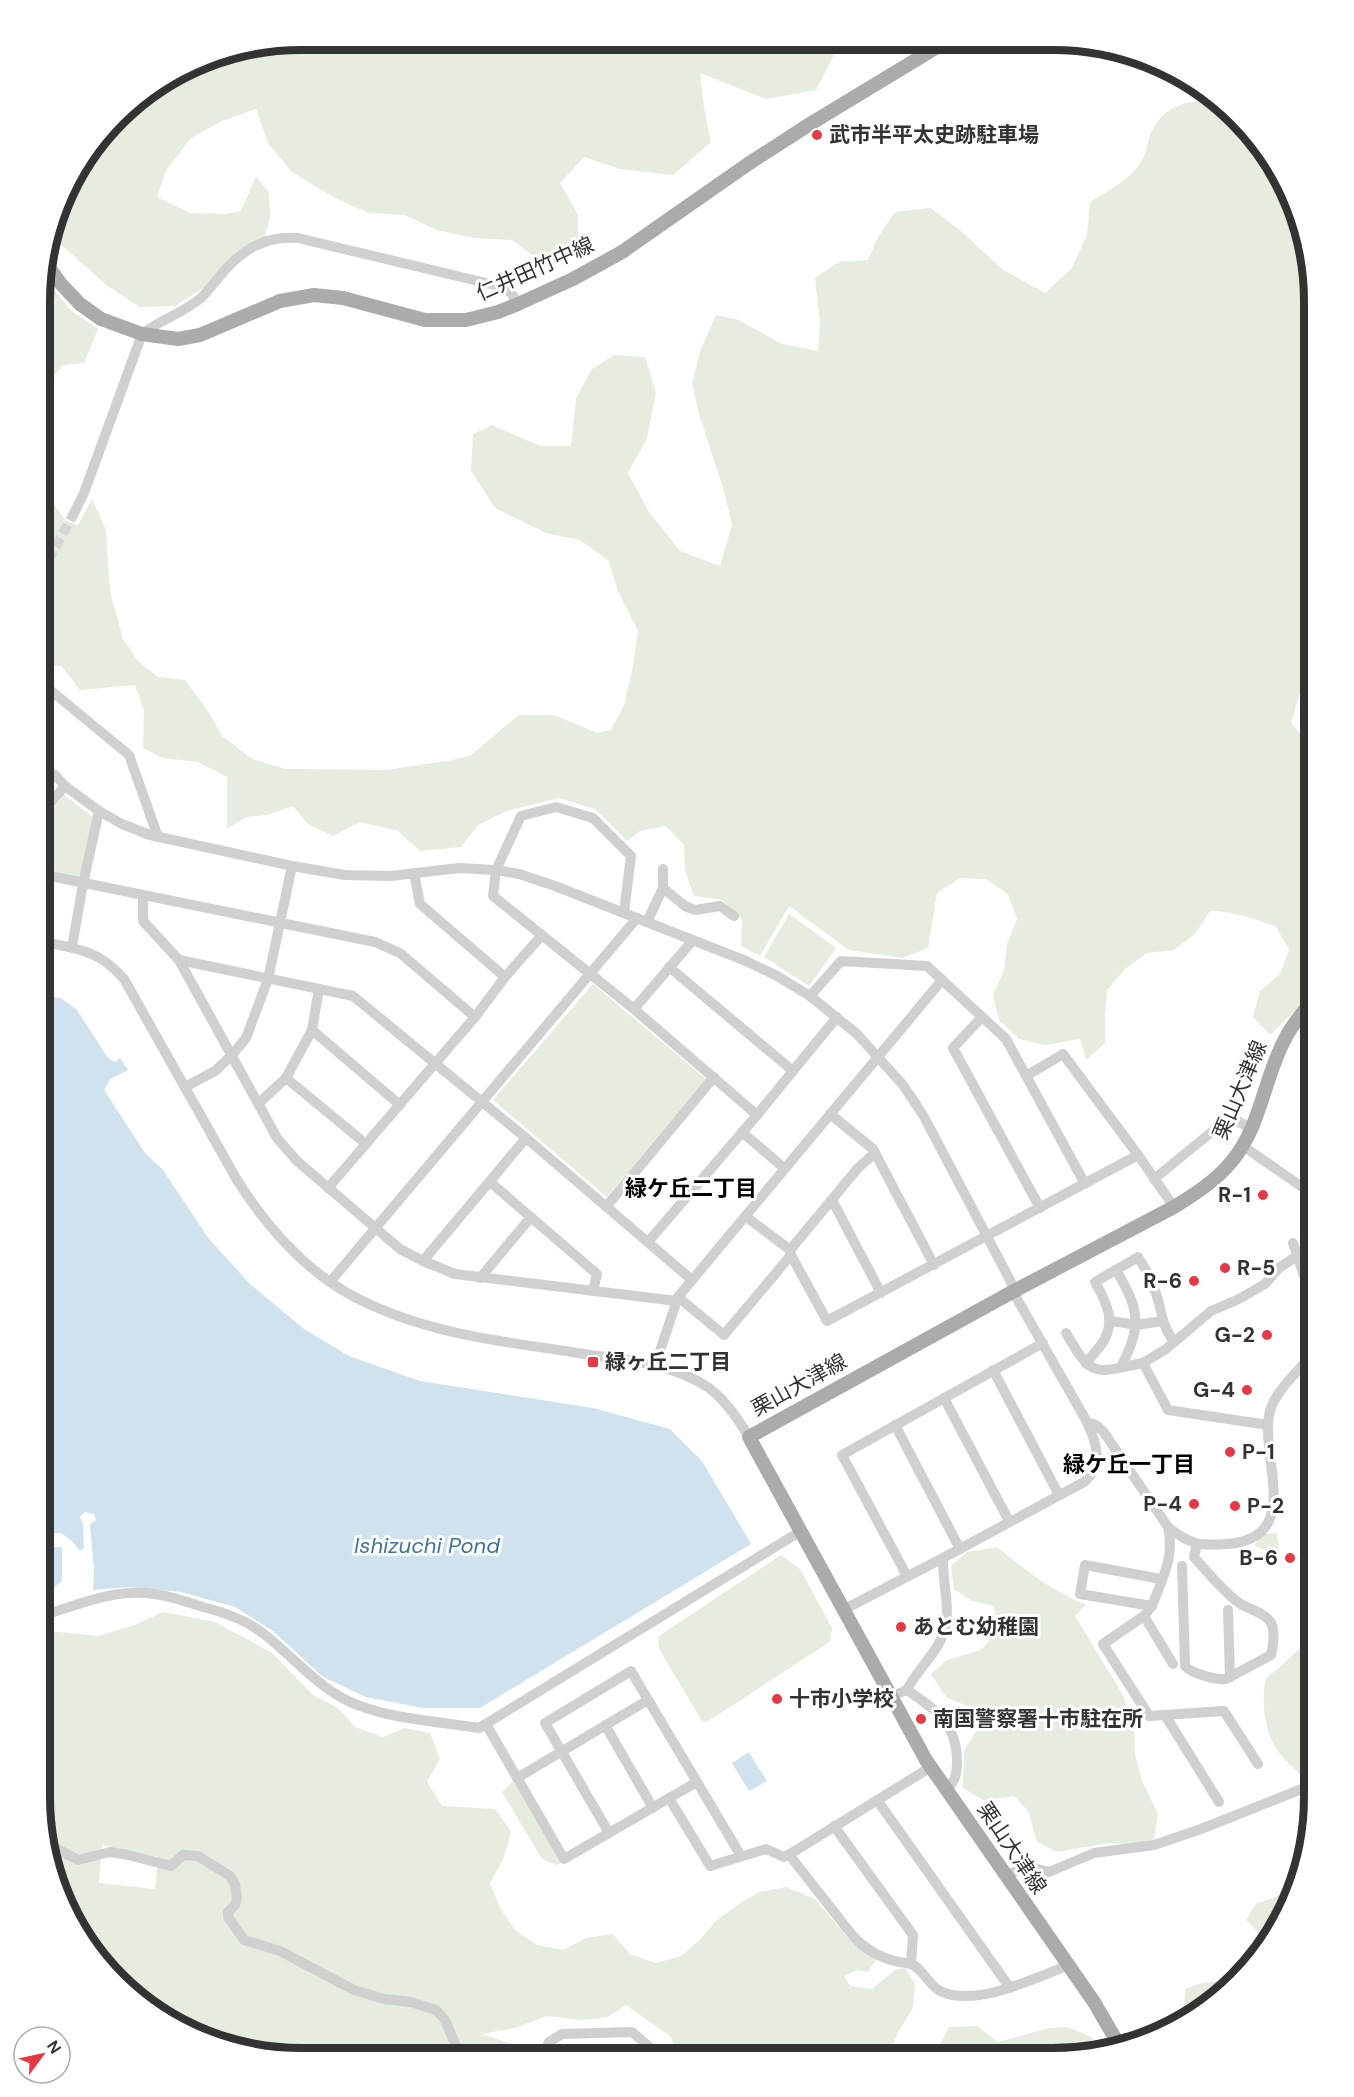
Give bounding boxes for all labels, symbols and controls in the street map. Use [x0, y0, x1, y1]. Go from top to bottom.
place label: 武市半平太史跡駐車場 [829, 121, 1039, 149]
marker: 武市半平太史跡駐車場 [810, 128, 824, 142]
street label: 仁井田竹中線 [472, 231, 598, 307]
street label: 栗山大津線 [1207, 1036, 1273, 1144]
district label: 緑ケ丘二丁目 [625, 1174, 757, 1203]
place label: R-1 [1218, 1181, 1251, 1209]
marker: R-1 [1256, 1188, 1270, 1202]
place label: R-5 [1237, 1254, 1275, 1282]
marker: R-5 [1218, 1261, 1232, 1275]
place label: R-6 [1143, 1267, 1182, 1295]
marker: R-6 [1187, 1274, 1201, 1288]
place label: G-2 [1214, 1321, 1255, 1349]
marker: G-2 [1260, 1328, 1274, 1342]
street label: 栗山大津線 [746, 1347, 852, 1423]
place label: 緑ヶ丘二丁目 [605, 1348, 731, 1376]
marker: 緑ヶ丘二丁目 [586, 1355, 600, 1369]
place label: G-4 [1193, 1376, 1235, 1404]
marker: G-4 [1240, 1383, 1254, 1397]
place label: P-1 [1242, 1438, 1275, 1466]
marker: P-1 [1223, 1445, 1237, 1459]
district label: 緑ケ丘一丁目 [1063, 1450, 1195, 1479]
place label: P-4 [1143, 1490, 1182, 1518]
place label: P-2 [1247, 1492, 1284, 1520]
marker: P-4 [1187, 1497, 1201, 1511]
marker: P-2 [1228, 1499, 1242, 1513]
water label: Ishizuchi Pond [354, 1531, 500, 1560]
place label: B-6 [1239, 1544, 1278, 1572]
marker: B-6 [1283, 1551, 1297, 1565]
place label: あとむ幼稚園 [913, 1613, 1039, 1641]
marker: あとむ幼稚園 [894, 1620, 908, 1634]
place label: 十市小学校 [789, 1685, 894, 1713]
marker: 十市小学校 [770, 1692, 784, 1706]
place label: 南国警察署十市駐在所 [933, 1705, 1143, 1733]
marker: 南国警察署十市駐在所 [914, 1712, 928, 1726]
street label: 栗山大津線 [971, 1797, 1053, 1899]
north arrow [12, 2025, 72, 2085]
text: N [42, 2036, 66, 2058]

